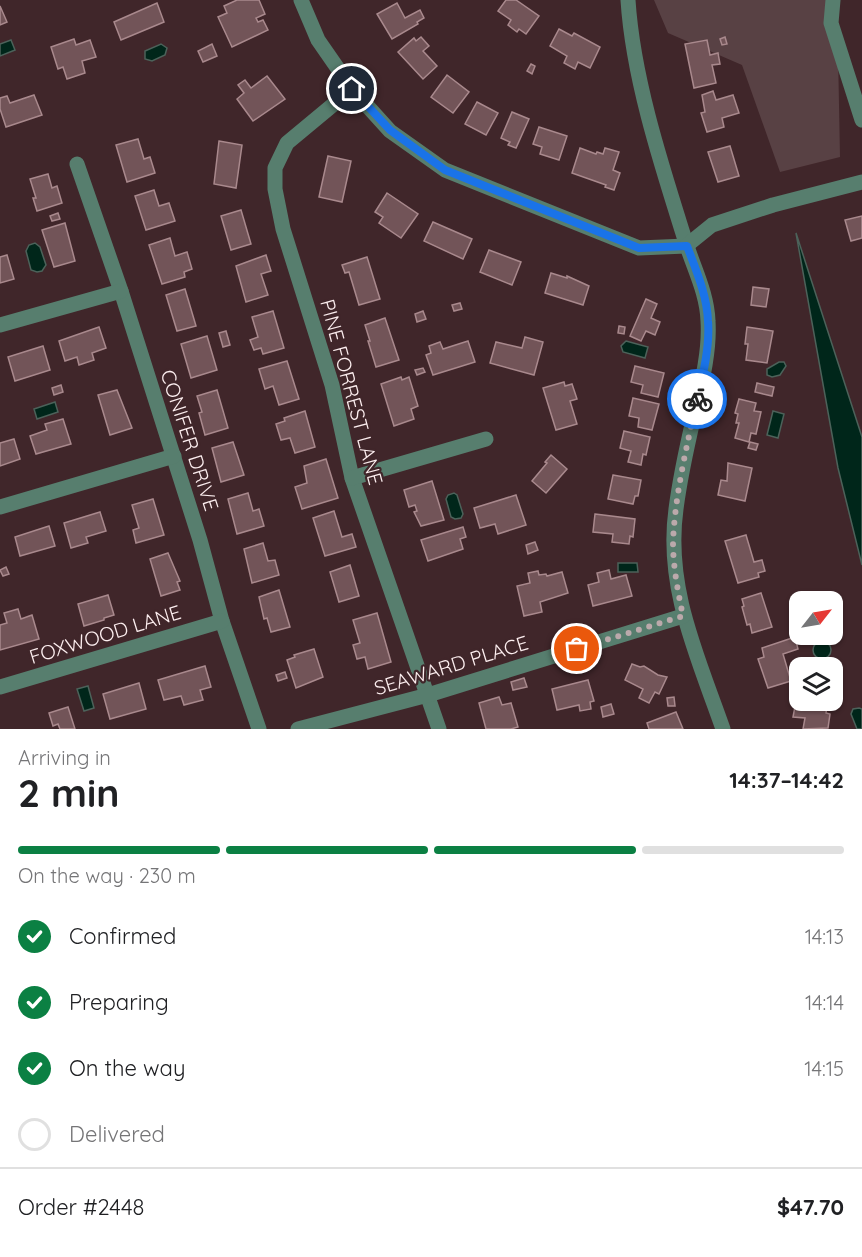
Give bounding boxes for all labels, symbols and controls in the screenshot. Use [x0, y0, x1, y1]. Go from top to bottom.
pin [326, 63, 377, 114]
icon: home [335, 72, 368, 105]
street label: PINE FORREST LANE [315, 296, 389, 488]
street label: CONIFER DRIVE [155, 366, 225, 514]
courier [667, 369, 727, 429]
icon: bike [681, 383, 714, 416]
north arrow [789, 591, 843, 645]
map controls [789, 591, 843, 711]
street label: FOXWOOD LANE [26, 599, 184, 669]
pin [551, 623, 602, 674]
street label: SEAWARD PLACE [371, 630, 531, 700]
icon: bag [560, 632, 593, 665]
button: layers [789, 657, 843, 711]
text: Arriving in [18, 745, 111, 770]
text: 14:37–14:42 [729, 766, 844, 794]
text: 2 min [18, 768, 120, 817]
text: On the way · 230 m [18, 863, 196, 888]
icon: check [18, 920, 51, 953]
text: Confirmed [69, 922, 176, 950]
text: 14:13 [805, 924, 844, 949]
icon: check [18, 986, 51, 1019]
text: Preparing [69, 988, 169, 1016]
text: 14:14 [805, 990, 844, 1015]
icon: check [18, 1052, 51, 1085]
text: On the way [69, 1054, 185, 1082]
text: 14:15 [804, 1056, 844, 1081]
text: Delivered [69, 1120, 165, 1148]
text: Order #2448 [18, 1193, 144, 1221]
text: $47.70 [777, 1193, 844, 1221]

